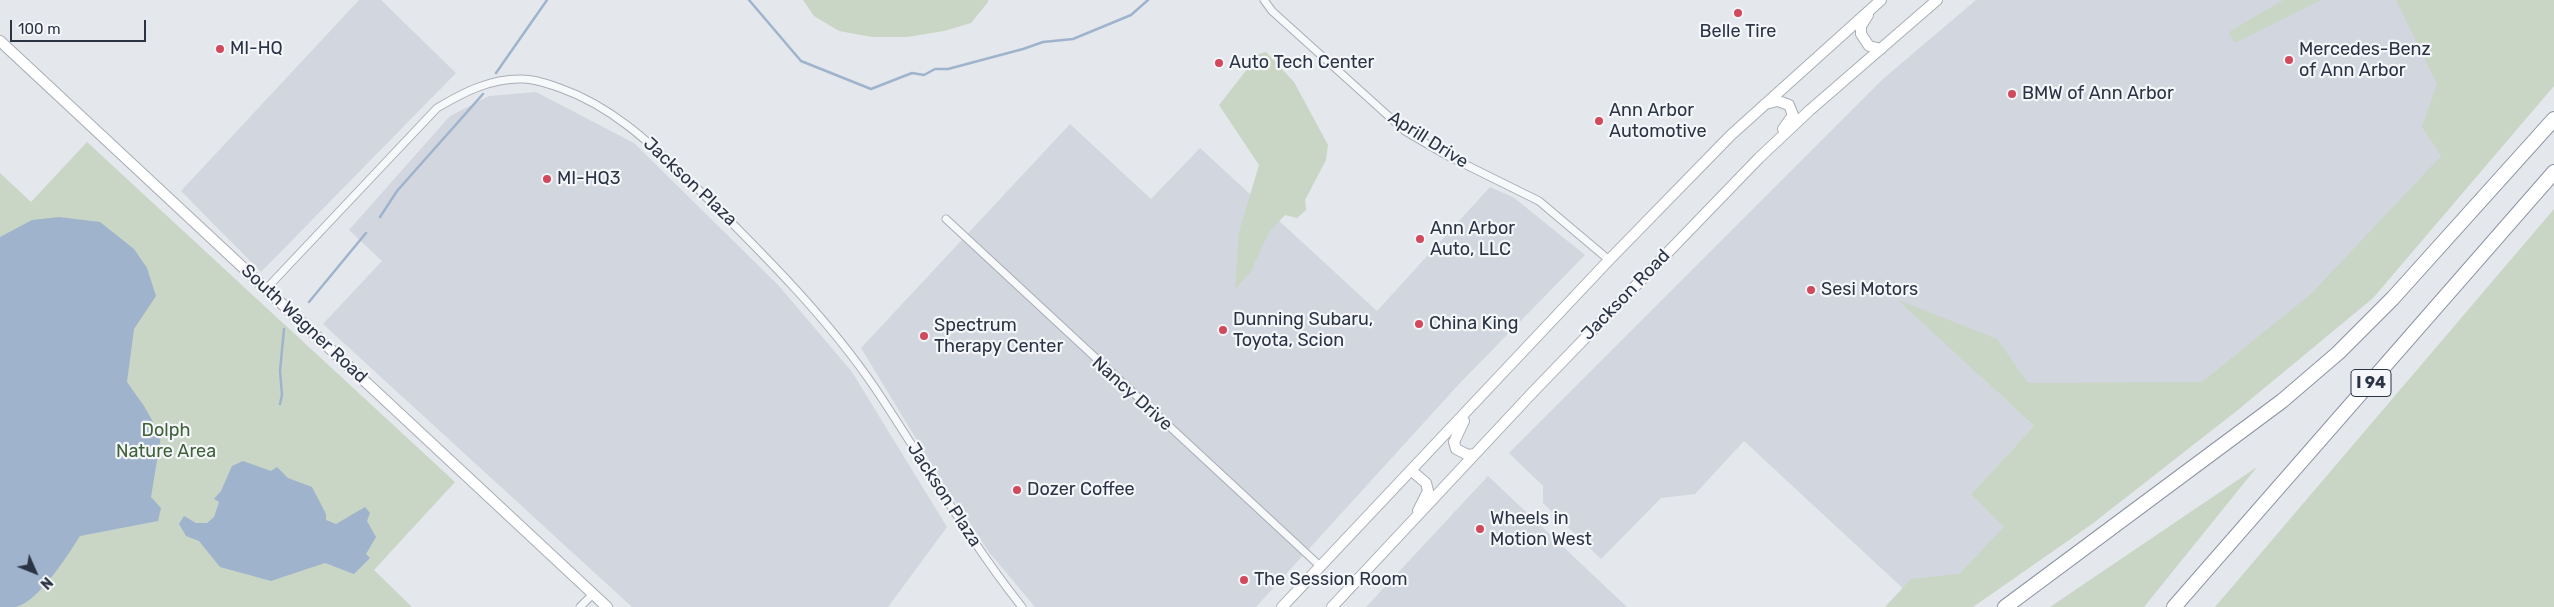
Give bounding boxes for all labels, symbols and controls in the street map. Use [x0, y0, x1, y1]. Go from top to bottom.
marker: Belle Tire [1732, 7, 1744, 19]
scale bar [12, 10, 149, 42]
text: 100 m [18, 20, 60, 38]
place label: Belle Tire [1700, 21, 1776, 43]
place label: MI-HQ [230, 38, 283, 60]
place label: Mercedes-Benz of Ann Arbor [2299, 39, 2431, 82]
marker: MI-HQ [214, 43, 226, 55]
place label: Auto Tech Center [1229, 52, 1374, 74]
marker: Mercedes-Benz of Ann Arbor [2283, 54, 2295, 66]
marker: Auto Tech Center [1213, 57, 1225, 69]
place label: BMW of Ann Arbor [2022, 83, 2174, 105]
marker: BMW of Ann Arbor [2006, 88, 2018, 100]
place label: Ann Arbor Automotive [1609, 100, 1707, 142]
street label: Aprill Drive [1384, 107, 1472, 173]
marker: Ann Arbor Automotive [1593, 115, 1605, 127]
street label: Jackson Plaza [639, 133, 741, 231]
place label: MI-HQ3 [557, 168, 621, 190]
marker: MI-HQ3 [541, 173, 553, 185]
place label: Ann Arbor Auto, LLC [1430, 218, 1515, 260]
marker: Ann Arbor Auto, LLC [1414, 233, 1426, 245]
street label: Jackson Road [1577, 245, 1675, 345]
street label: South Wagner Road [237, 260, 371, 388]
place label: Sesi Motors [1821, 279, 1918, 301]
marker: Sesi Motors [1805, 284, 1817, 296]
place label: Dunning Subaru, Toyota, Scion [1233, 309, 1373, 352]
place label: China King [1429, 313, 1518, 335]
place label: Spectrum Therapy Center [934, 315, 1063, 358]
marker: China King [1413, 318, 1425, 330]
marker: Dunning Subaru, Toyota, Scion [1217, 324, 1229, 336]
marker: Spectrum Therapy Center [918, 330, 930, 342]
street label: Nancy Drive [1087, 352, 1177, 436]
road number: I 94 [2351, 369, 2391, 396]
park label: Dolph Nature Area [116, 420, 216, 462]
street label: Jackson Plaza [902, 439, 986, 551]
place label: Dozer Coffee [1027, 479, 1135, 501]
marker: Dozer Coffee [1011, 484, 1023, 496]
place label: Wheels in Motion West [1490, 508, 1592, 550]
marker: Wheels in Motion West [1474, 523, 1486, 535]
north arrow [10, 547, 60, 597]
place label: The Session Room [1254, 569, 1407, 591]
text: N [37, 573, 56, 592]
marker: The Session Room [1238, 574, 1250, 586]

